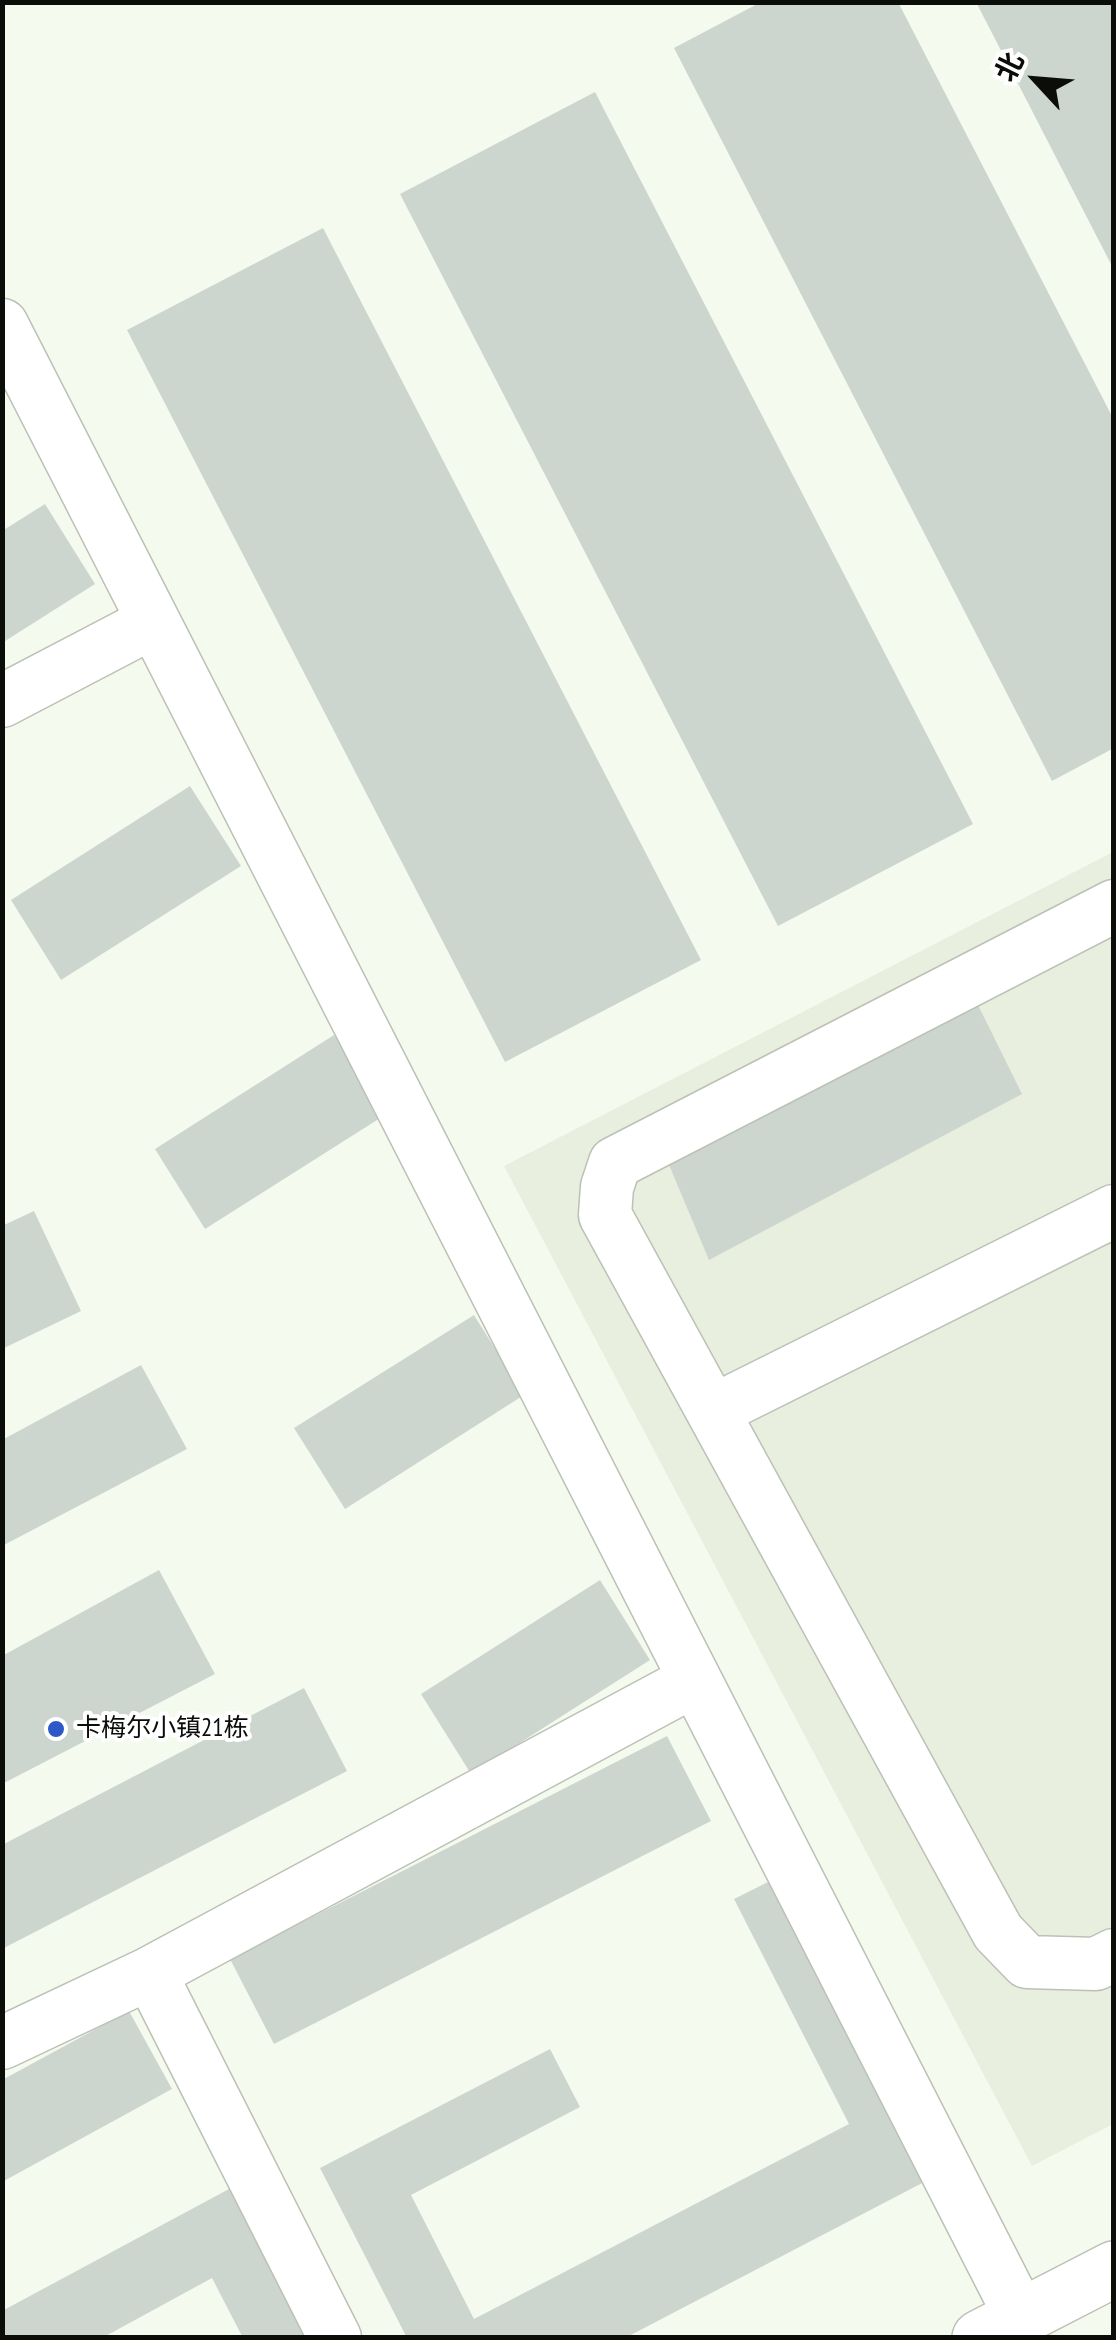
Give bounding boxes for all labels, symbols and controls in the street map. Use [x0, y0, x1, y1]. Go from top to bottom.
north arrow [986, 30, 1086, 130]
text: 北 [986, 46, 1031, 87]
place label: 卡梅尔小镇21栋 [76, 1714, 248, 1744]
marker: 卡梅尔小镇21栋 [45, 1718, 67, 1740]

